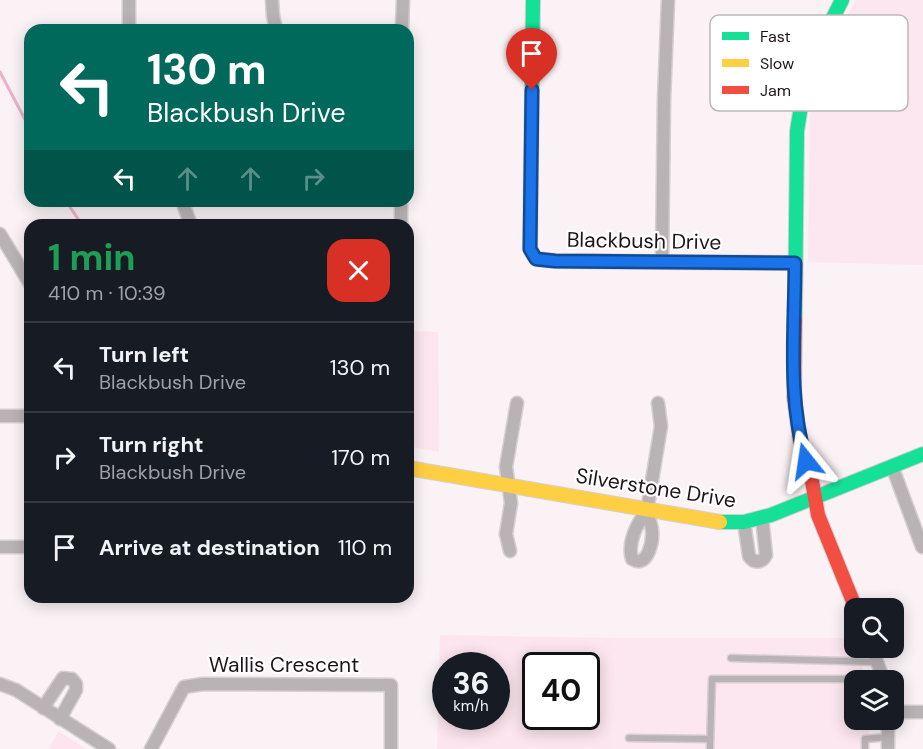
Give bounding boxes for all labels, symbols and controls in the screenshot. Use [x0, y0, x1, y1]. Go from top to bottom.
legend [710, 15, 908, 111]
text: Fast [760, 26, 791, 47]
pin [506, 28, 557, 90]
icon: arrive [515, 37, 548, 70]
text: 130 m [147, 42, 267, 97]
icon: left [48, 48, 126, 126]
text: Slow [760, 53, 794, 74]
text: Jam [760, 80, 791, 101]
text: Blackbush Drive [147, 95, 346, 130]
icon: left [108, 162, 141, 195]
icon: ahead [171, 162, 204, 195]
icon: ahead [234, 162, 267, 195]
icon: right [297, 162, 330, 195]
street label: Blackbush Drive [567, 226, 722, 256]
text: 1 min [48, 234, 136, 281]
button: close [327, 239, 390, 302]
text: 410 m · 10:39 [48, 280, 166, 306]
text: Turn left [99, 340, 189, 369]
icon: left [48, 351, 81, 384]
text: 130 m [330, 353, 390, 382]
text: Blackbush Drive [99, 369, 246, 395]
position arrow [774, 429, 838, 493]
text: Turn right [99, 430, 204, 459]
icon: right [48, 441, 81, 474]
text: 170 m [331, 443, 390, 472]
text: Blackbush Drive [99, 459, 246, 485]
street label: Silverstone Drive [574, 462, 738, 515]
icon: arrive [48, 531, 81, 564]
text: Arrive at destination [99, 533, 320, 562]
text: 110 m [338, 533, 392, 562]
map controls [844, 598, 904, 730]
button: search [844, 598, 904, 658]
street label: Wallis Crescent [209, 651, 359, 679]
speed limit sign: 40 [522, 652, 600, 730]
text: 36 [452, 664, 490, 703]
button: layers [844, 670, 904, 730]
text: km/h [453, 696, 489, 716]

